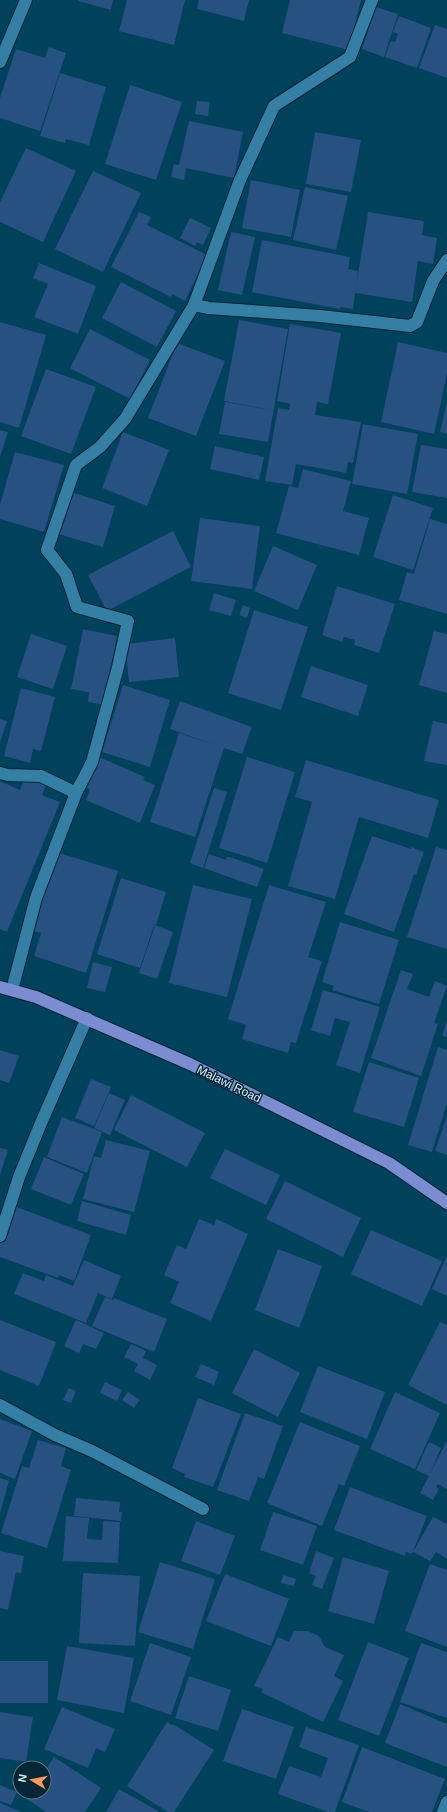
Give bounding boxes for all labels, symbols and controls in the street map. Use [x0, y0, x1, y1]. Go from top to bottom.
street label: Malawi Road [195, 1063, 263, 1105]
north arrow [12, 1760, 52, 1800]
text: N [16, 1773, 29, 1783]

